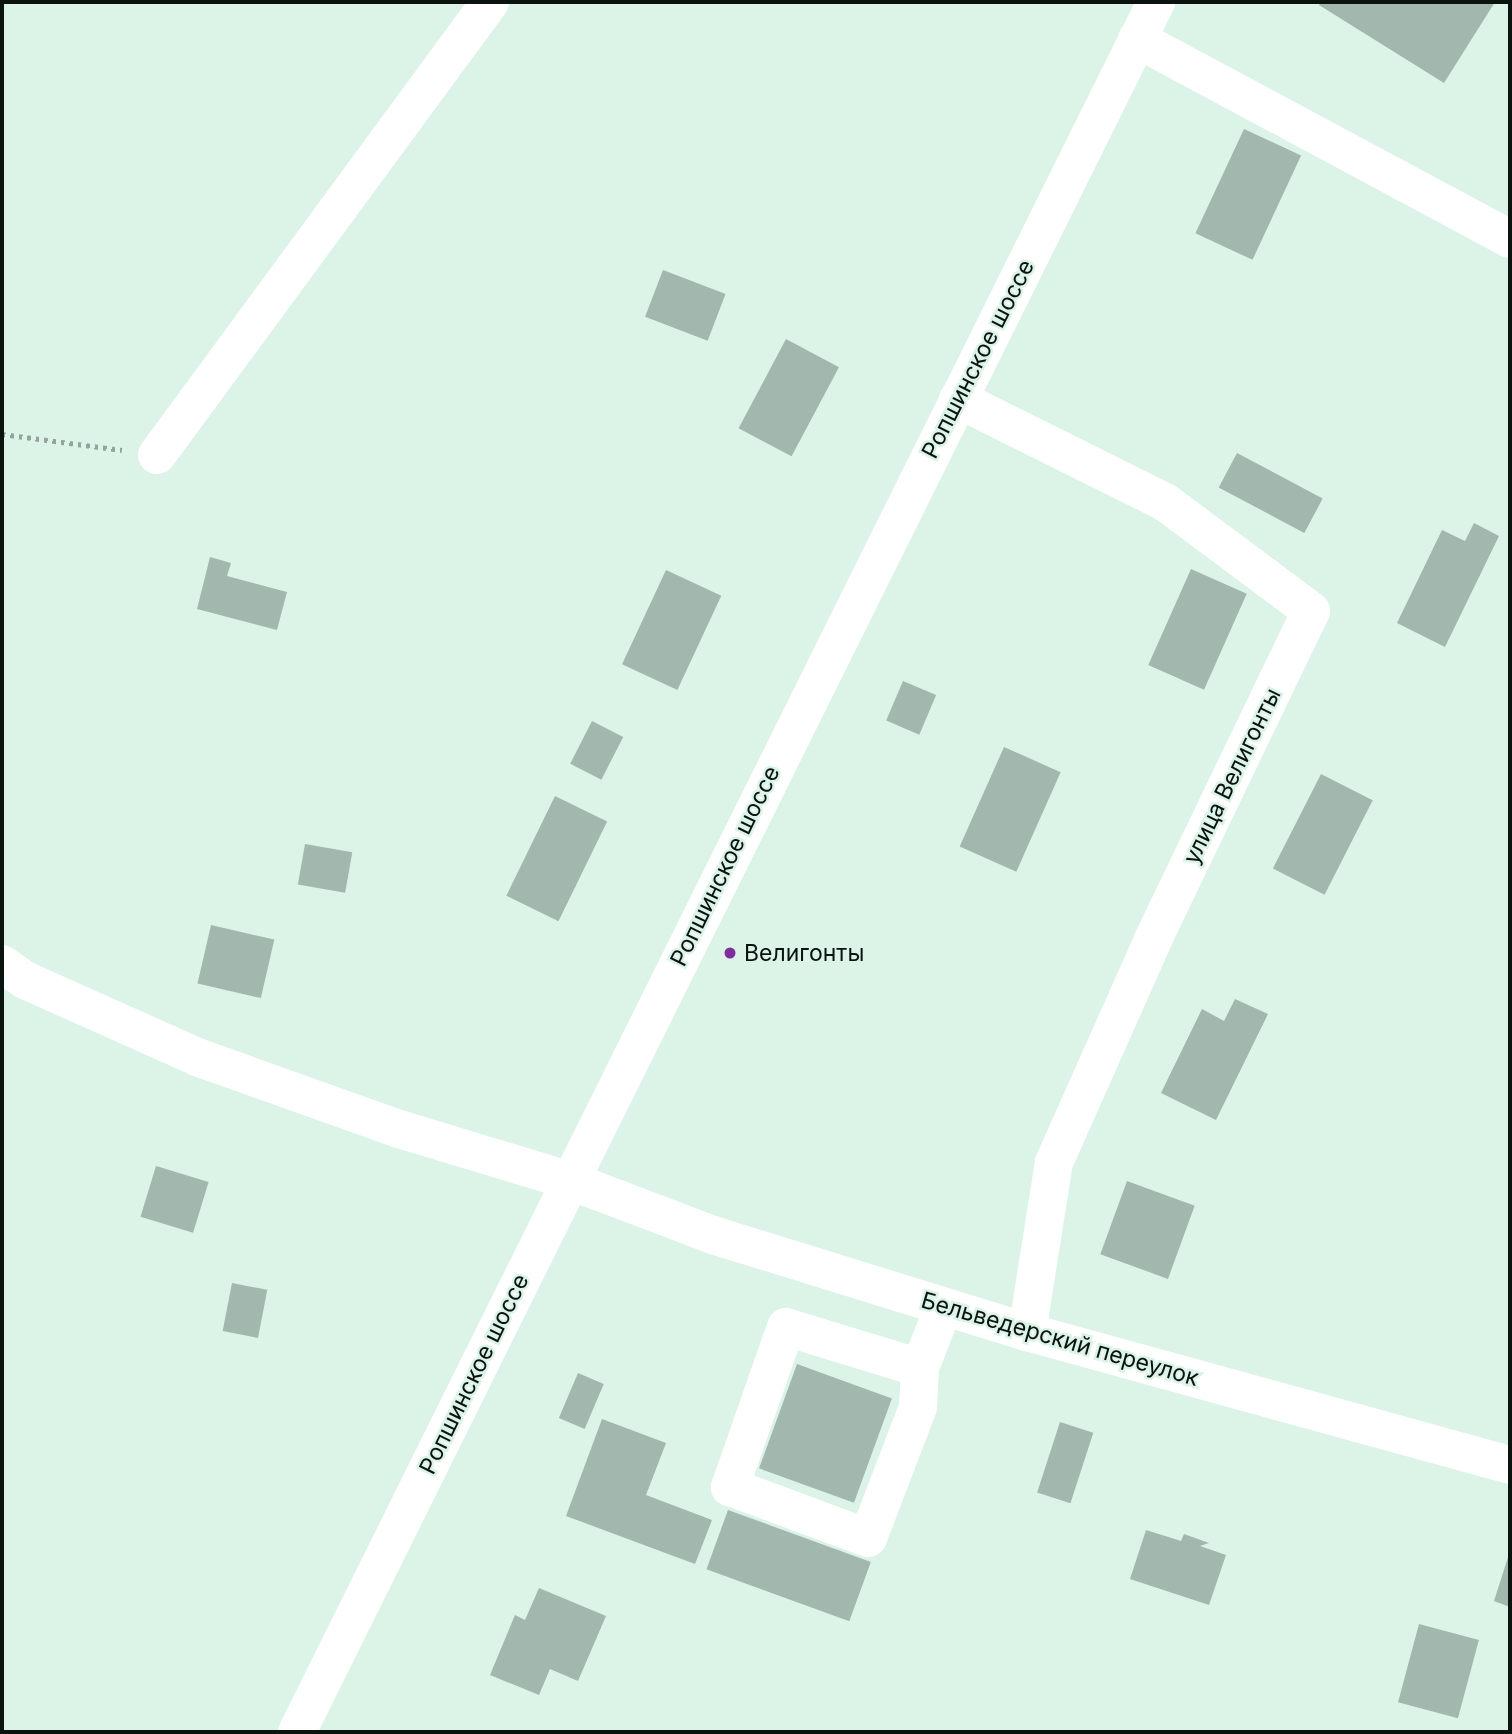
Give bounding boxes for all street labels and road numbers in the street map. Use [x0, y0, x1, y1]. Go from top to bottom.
street label: Ропшинское шоссе [916, 255, 1040, 463]
street label: улица Велигонты [1177, 684, 1287, 868]
street label: Ропшинское шоссе [665, 761, 785, 971]
street label: Ропшинское шоссе [414, 1269, 534, 1479]
street label: Бельведерский переулок [918, 1286, 1202, 1392]

